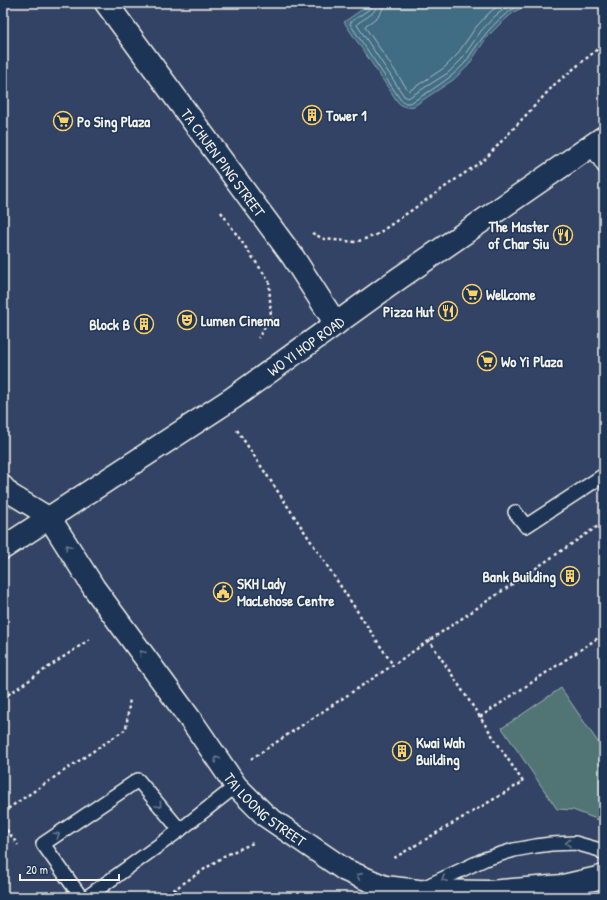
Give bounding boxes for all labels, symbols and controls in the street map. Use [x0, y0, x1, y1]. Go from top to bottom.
street label: TA CHUEN PING STREET [176, 104, 271, 222]
building icon: Tower 1 [301, 104, 323, 126]
place label: Tower 1 [325, 105, 367, 126]
supermarket icon: Po Sing Plaza [52, 110, 74, 132]
place label: Po Sing Plaza [77, 111, 150, 133]
place label: The Master of Char Siu [488, 216, 550, 254]
restaurant icon: The Master of Char Siu [552, 224, 574, 246]
supermarket icon: Wellcome [461, 283, 483, 305]
place label: Wellcome [486, 284, 536, 305]
restaurant icon: Pizza Hut [437, 300, 459, 322]
place label: Pizza Hut [383, 301, 435, 322]
theatre icon: Lumen Cinema [176, 309, 198, 331]
place label: Lumen Cinema [201, 310, 280, 331]
street label: WO YI HOP ROAD [263, 310, 349, 381]
building icon: Block B [133, 313, 155, 335]
place label: Block B [89, 314, 130, 335]
supermarket icon: Wo Yi Plaza [476, 350, 498, 372]
place label: Wo Yi Plaza [501, 351, 563, 372]
one-way arrow [66, 544, 73, 551]
building icon: Bank Building [559, 565, 581, 587]
place label: Bank Building [482, 566, 556, 588]
place label: SKH Lady MacLehose Centre [237, 573, 335, 611]
public building icon: SKH Lady MacLehose Centre [212, 581, 234, 603]
one-way arrow [140, 651, 147, 658]
place label: Kwai Wah Building [416, 732, 466, 771]
building icon: Kwai Wah Building [391, 740, 413, 762]
one-way arrow [214, 756, 222, 763]
street label: TAI LOONG STREET [219, 768, 311, 851]
one-way arrow [154, 800, 161, 807]
one-way arrow [52, 833, 59, 840]
one-way arrow [565, 839, 571, 847]
scale bar [20, 856, 119, 882]
text: 20 m [26, 861, 48, 878]
one-way arrow [355, 873, 363, 881]
one-way arrow [440, 874, 447, 882]

